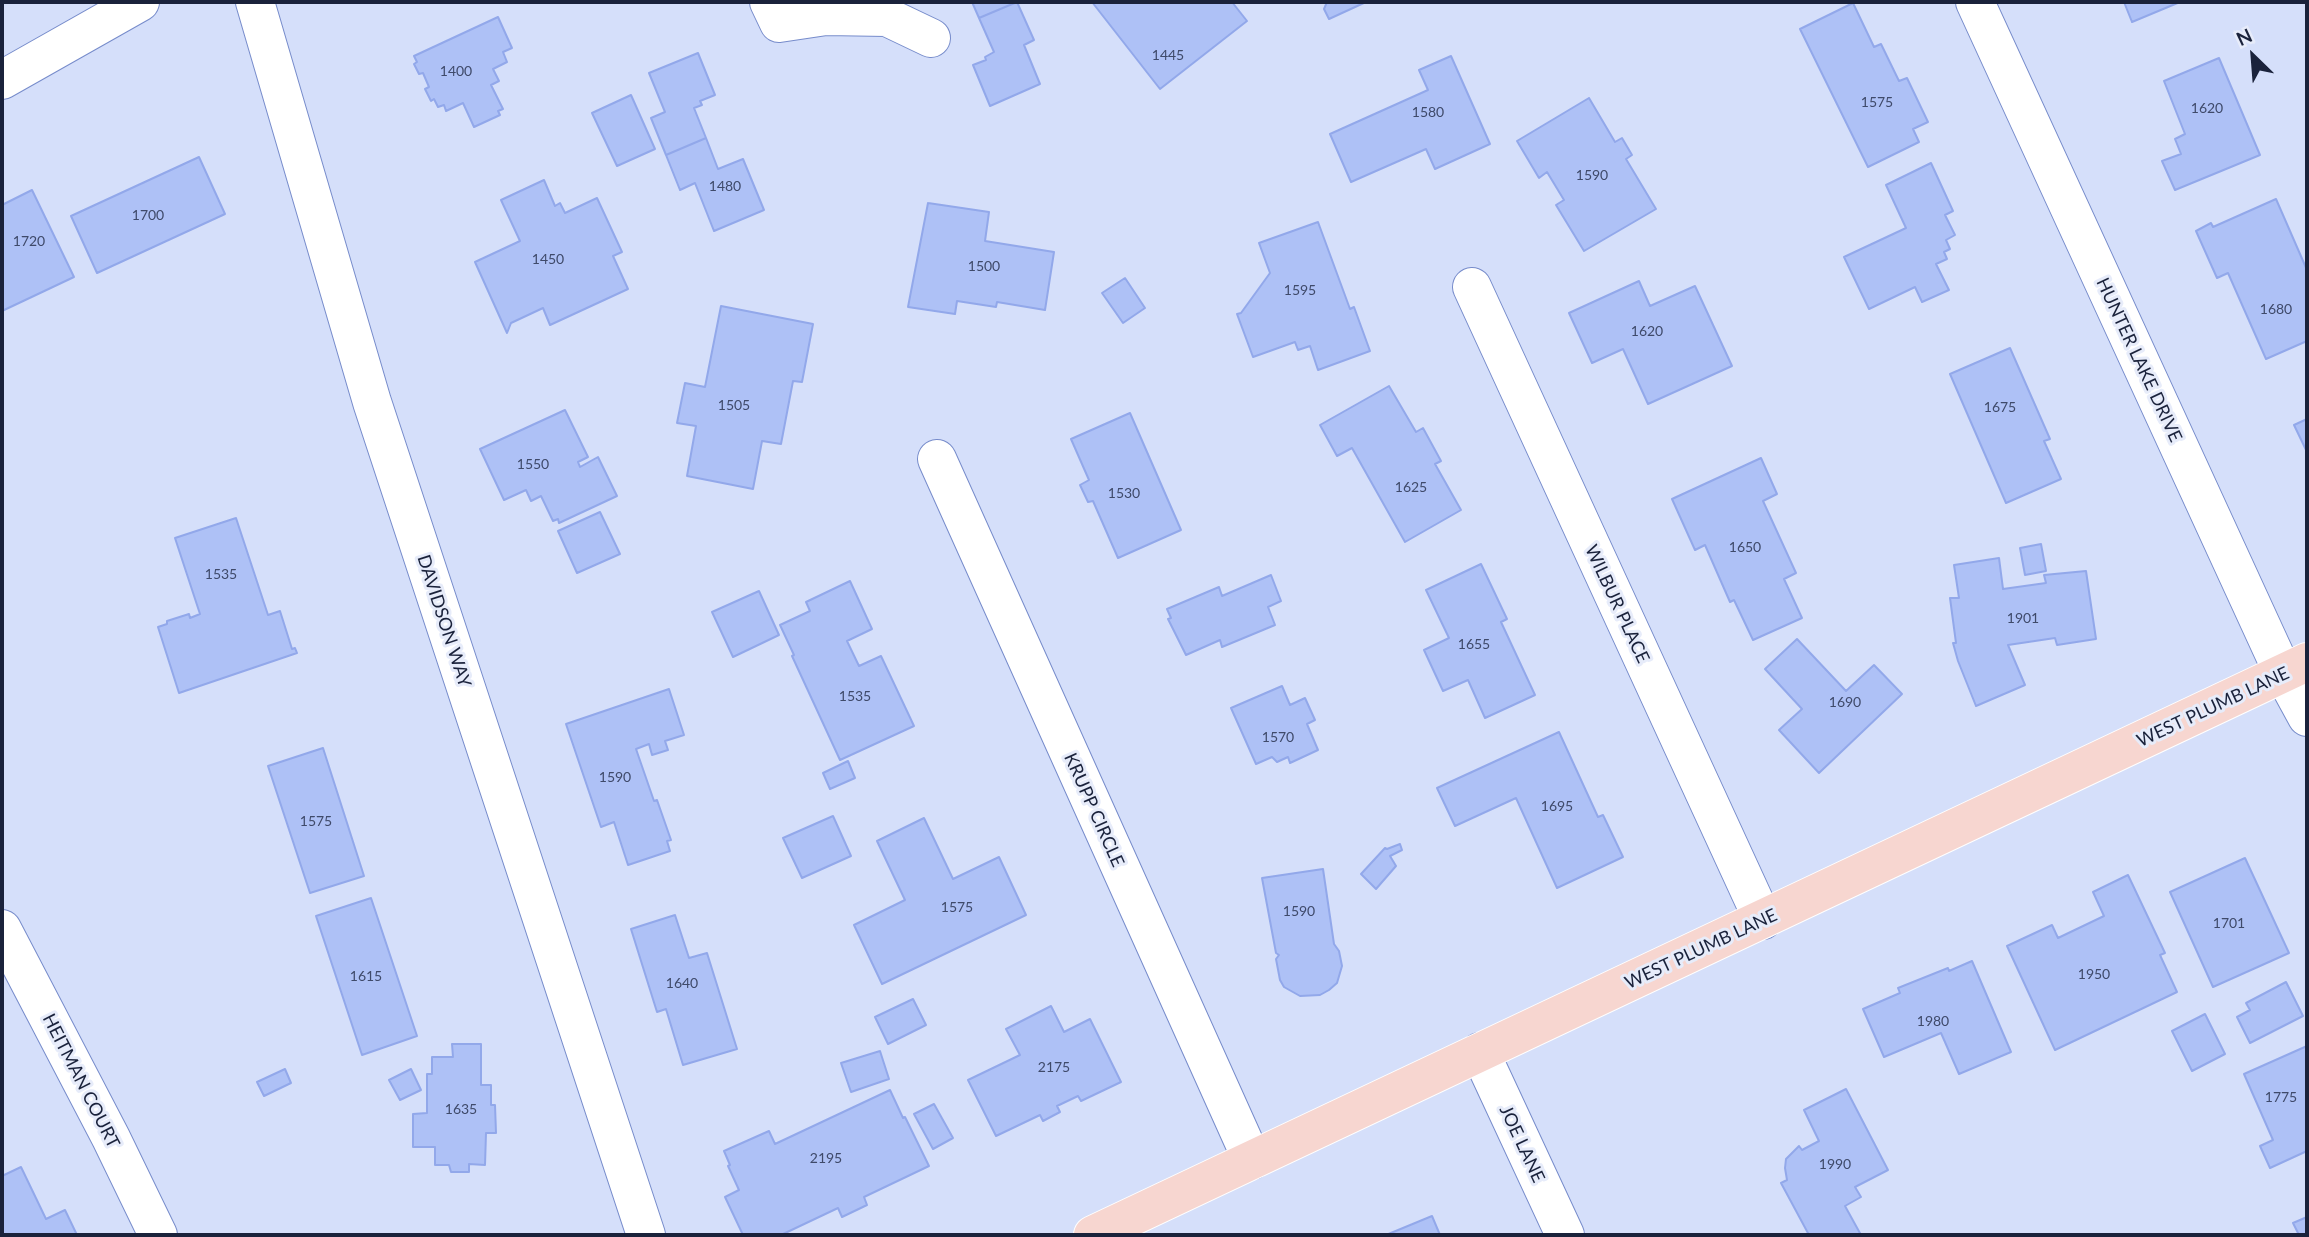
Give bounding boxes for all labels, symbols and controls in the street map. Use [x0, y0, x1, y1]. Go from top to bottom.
north arrow [2218, 21, 2288, 91]
text: N [2232, 23, 2255, 50]
house number: 1445 [1152, 47, 1184, 63]
house number: 1400 [440, 63, 472, 79]
house number: 1575 [1861, 94, 1893, 110]
house number: 1620 [2191, 100, 2223, 116]
house number: 1580 [1412, 104, 1444, 120]
house number: 1590 [1576, 167, 1608, 183]
house number: 1480 [709, 178, 741, 194]
house number: 1700 [132, 207, 164, 223]
house number: 1720 [13, 233, 45, 249]
house number: 1450 [532, 251, 564, 267]
house number: 1500 [968, 258, 1000, 274]
street label: HUNTER LAKE DRIVE [2091, 275, 2187, 445]
house number: 1595 [1284, 282, 1316, 298]
house number: 1680 [2260, 301, 2292, 317]
house number: 1620 [1631, 323, 1663, 339]
house number: 1505 [718, 397, 750, 413]
house number: 1675 [1984, 399, 2016, 415]
house number: 1550 [517, 456, 549, 472]
house number: 1625 [1395, 479, 1427, 495]
house number: 1530 [1108, 485, 1140, 501]
house number: 1650 [1729, 539, 1761, 555]
street label: WILBUR PLACE [1580, 541, 1654, 667]
street label: DAVIDSON WAY [412, 552, 476, 690]
house number: 1535 [205, 566, 237, 582]
house number: 1901 [2007, 610, 2039, 626]
house number: 1655 [1458, 636, 1490, 652]
street label: WEST PLUMB LANE [2133, 662, 2293, 752]
house number: 1535 [839, 688, 871, 704]
house number: 1690 [1829, 694, 1861, 710]
house number: 1570 [1262, 729, 1294, 745]
street label: KRUPP CIRCLE [1059, 750, 1129, 870]
house number: 1590 [599, 769, 631, 785]
house number: 1695 [1541, 798, 1573, 814]
house number: 1575 [300, 813, 332, 829]
house number: 1575 [941, 899, 973, 915]
house number: 1590 [1283, 903, 1315, 919]
street label: WEST PLUMB LANE [1621, 904, 1781, 994]
house number: 1701 [2213, 915, 2245, 931]
house number: 1950 [2078, 966, 2110, 982]
house number: 1615 [350, 968, 382, 984]
house number: 1640 [666, 975, 698, 991]
street label: HEITMAN COURT [38, 1010, 124, 1152]
house number: 1980 [1917, 1013, 1949, 1029]
house number: 2175 [1038, 1059, 1070, 1075]
house number: 1775 [2265, 1089, 2297, 1105]
house number: 1635 [445, 1101, 477, 1117]
street label: JOE LANE [1495, 1102, 1549, 1186]
house number: 2195 [810, 1150, 842, 1166]
house number: 1990 [1819, 1156, 1851, 1172]

